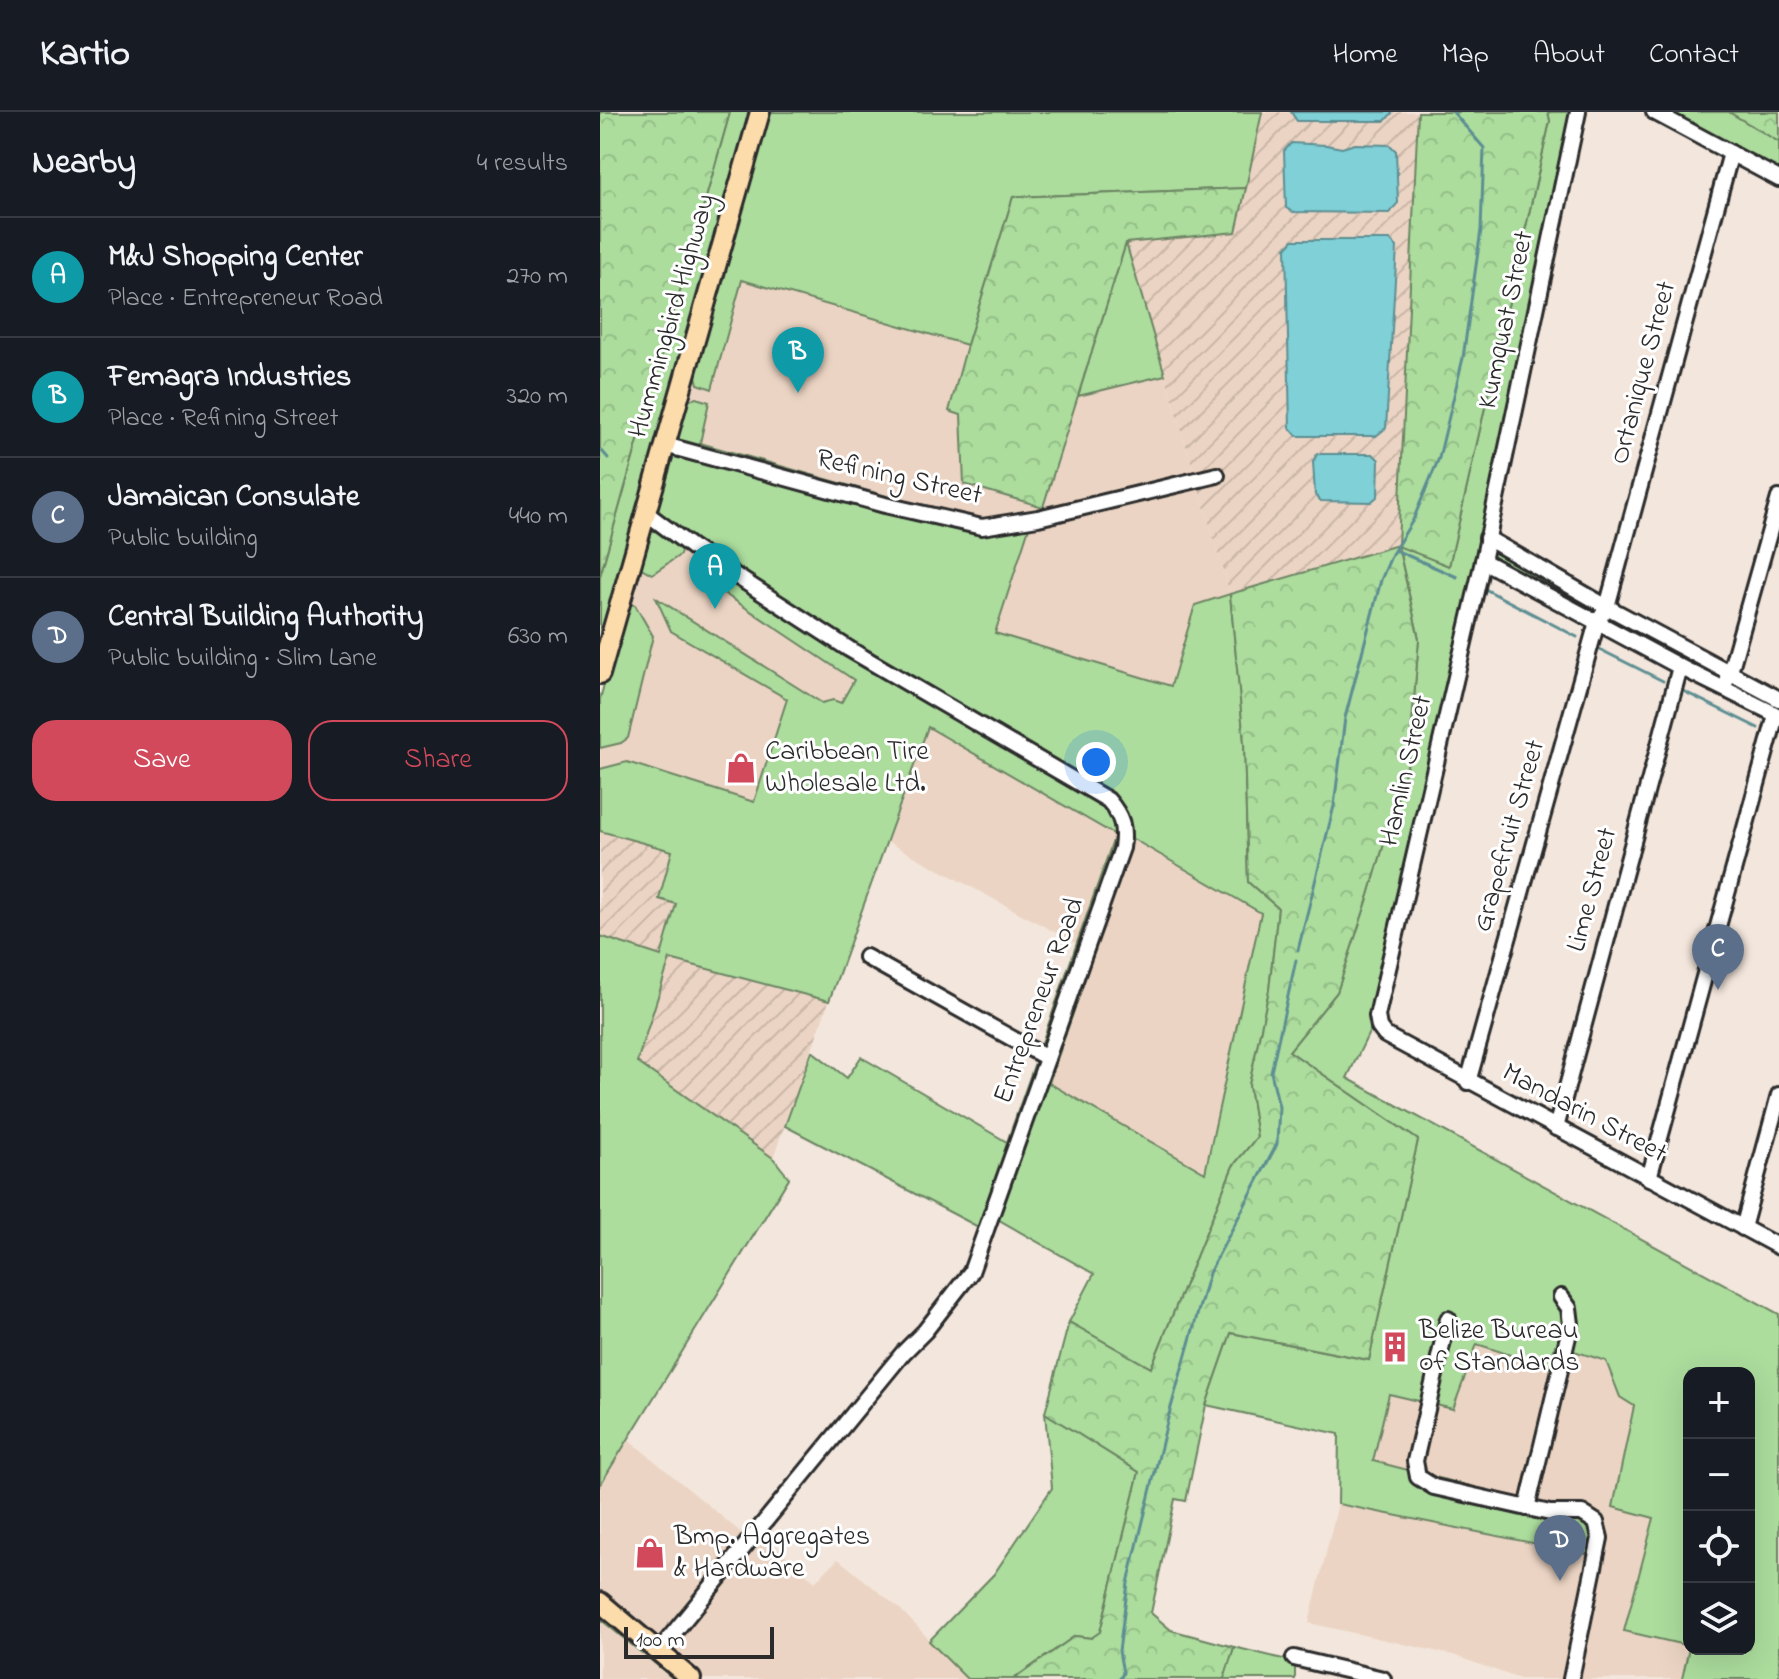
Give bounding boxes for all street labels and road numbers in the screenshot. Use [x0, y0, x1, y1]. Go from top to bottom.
street label: Hummingbird Highway [619, 189, 727, 443]
street label: Kumquat Street [1468, 227, 1546, 413]
street label: Ortanique Street [1600, 277, 1688, 469]
street label: Refining Street [812, 439, 986, 517]
street label: Hamlin Street [1370, 691, 1444, 851]
street label: Grapefruit Street [1463, 735, 1557, 937]
street label: Lime Street [1557, 823, 1629, 957]
street label: Entrepreneur Road [984, 892, 1096, 1110]
street label: Mandarin Street [1494, 1053, 1674, 1175]

